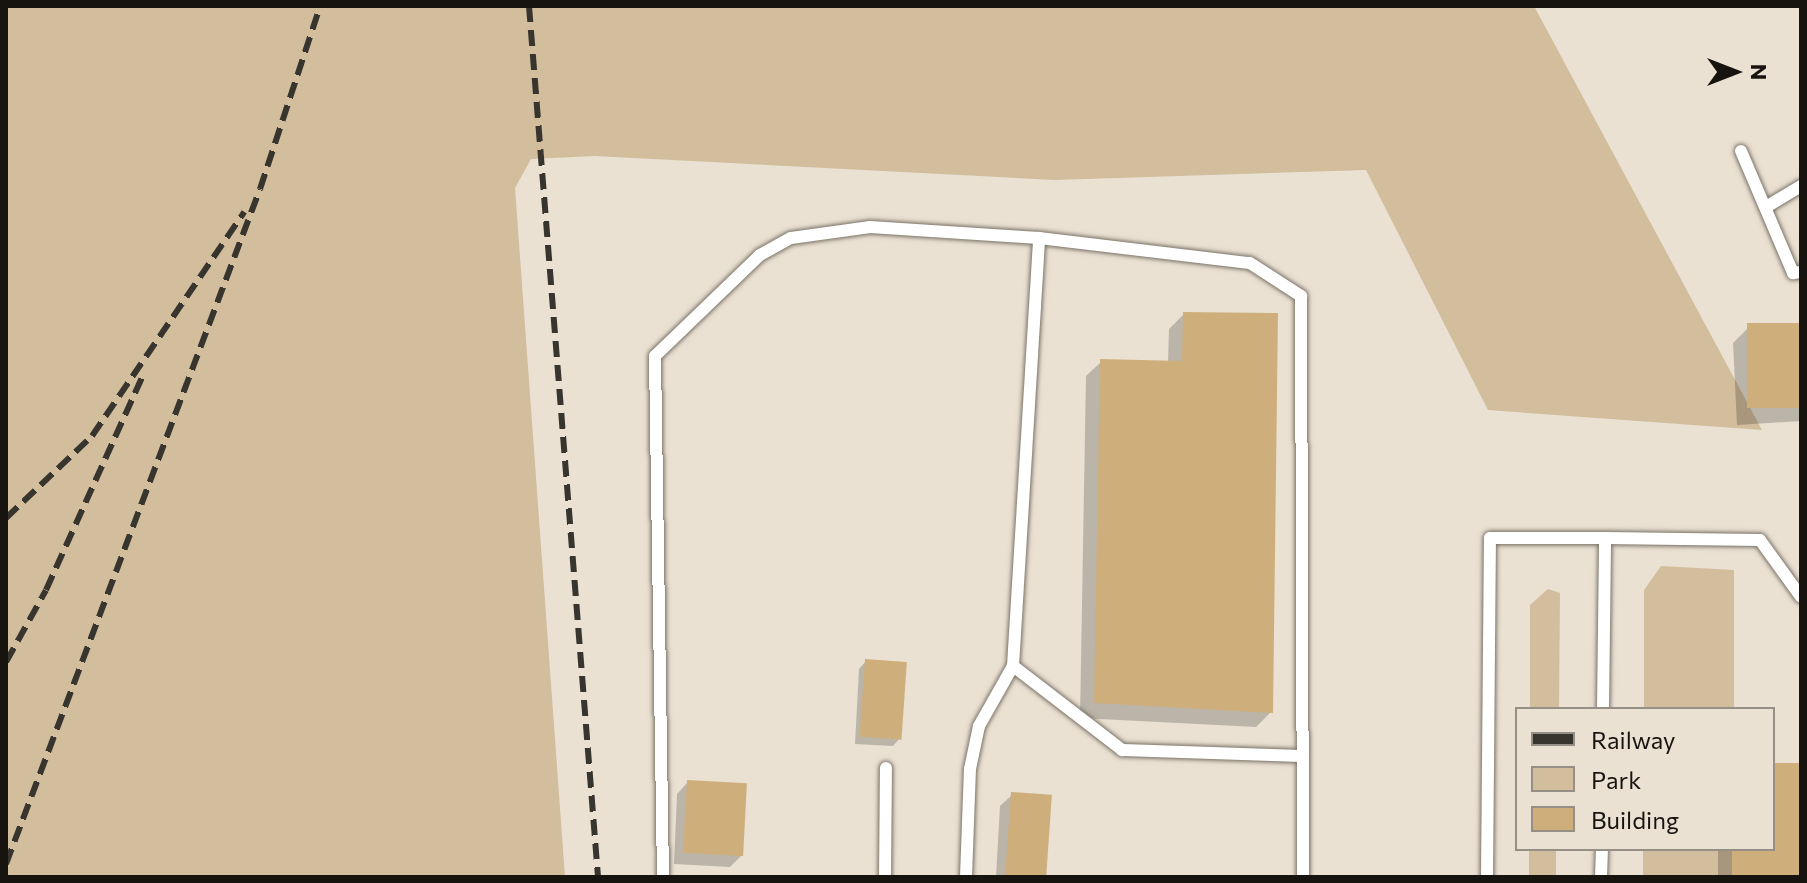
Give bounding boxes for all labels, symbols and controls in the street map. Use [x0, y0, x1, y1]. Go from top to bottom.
north arrow [1695, 32, 1775, 112]
text: N [1746, 64, 1773, 80]
legend [1515, 707, 1775, 851]
text: Railway [1591, 725, 1676, 754]
text: Park [1591, 765, 1641, 794]
text: Building [1591, 805, 1679, 834]

